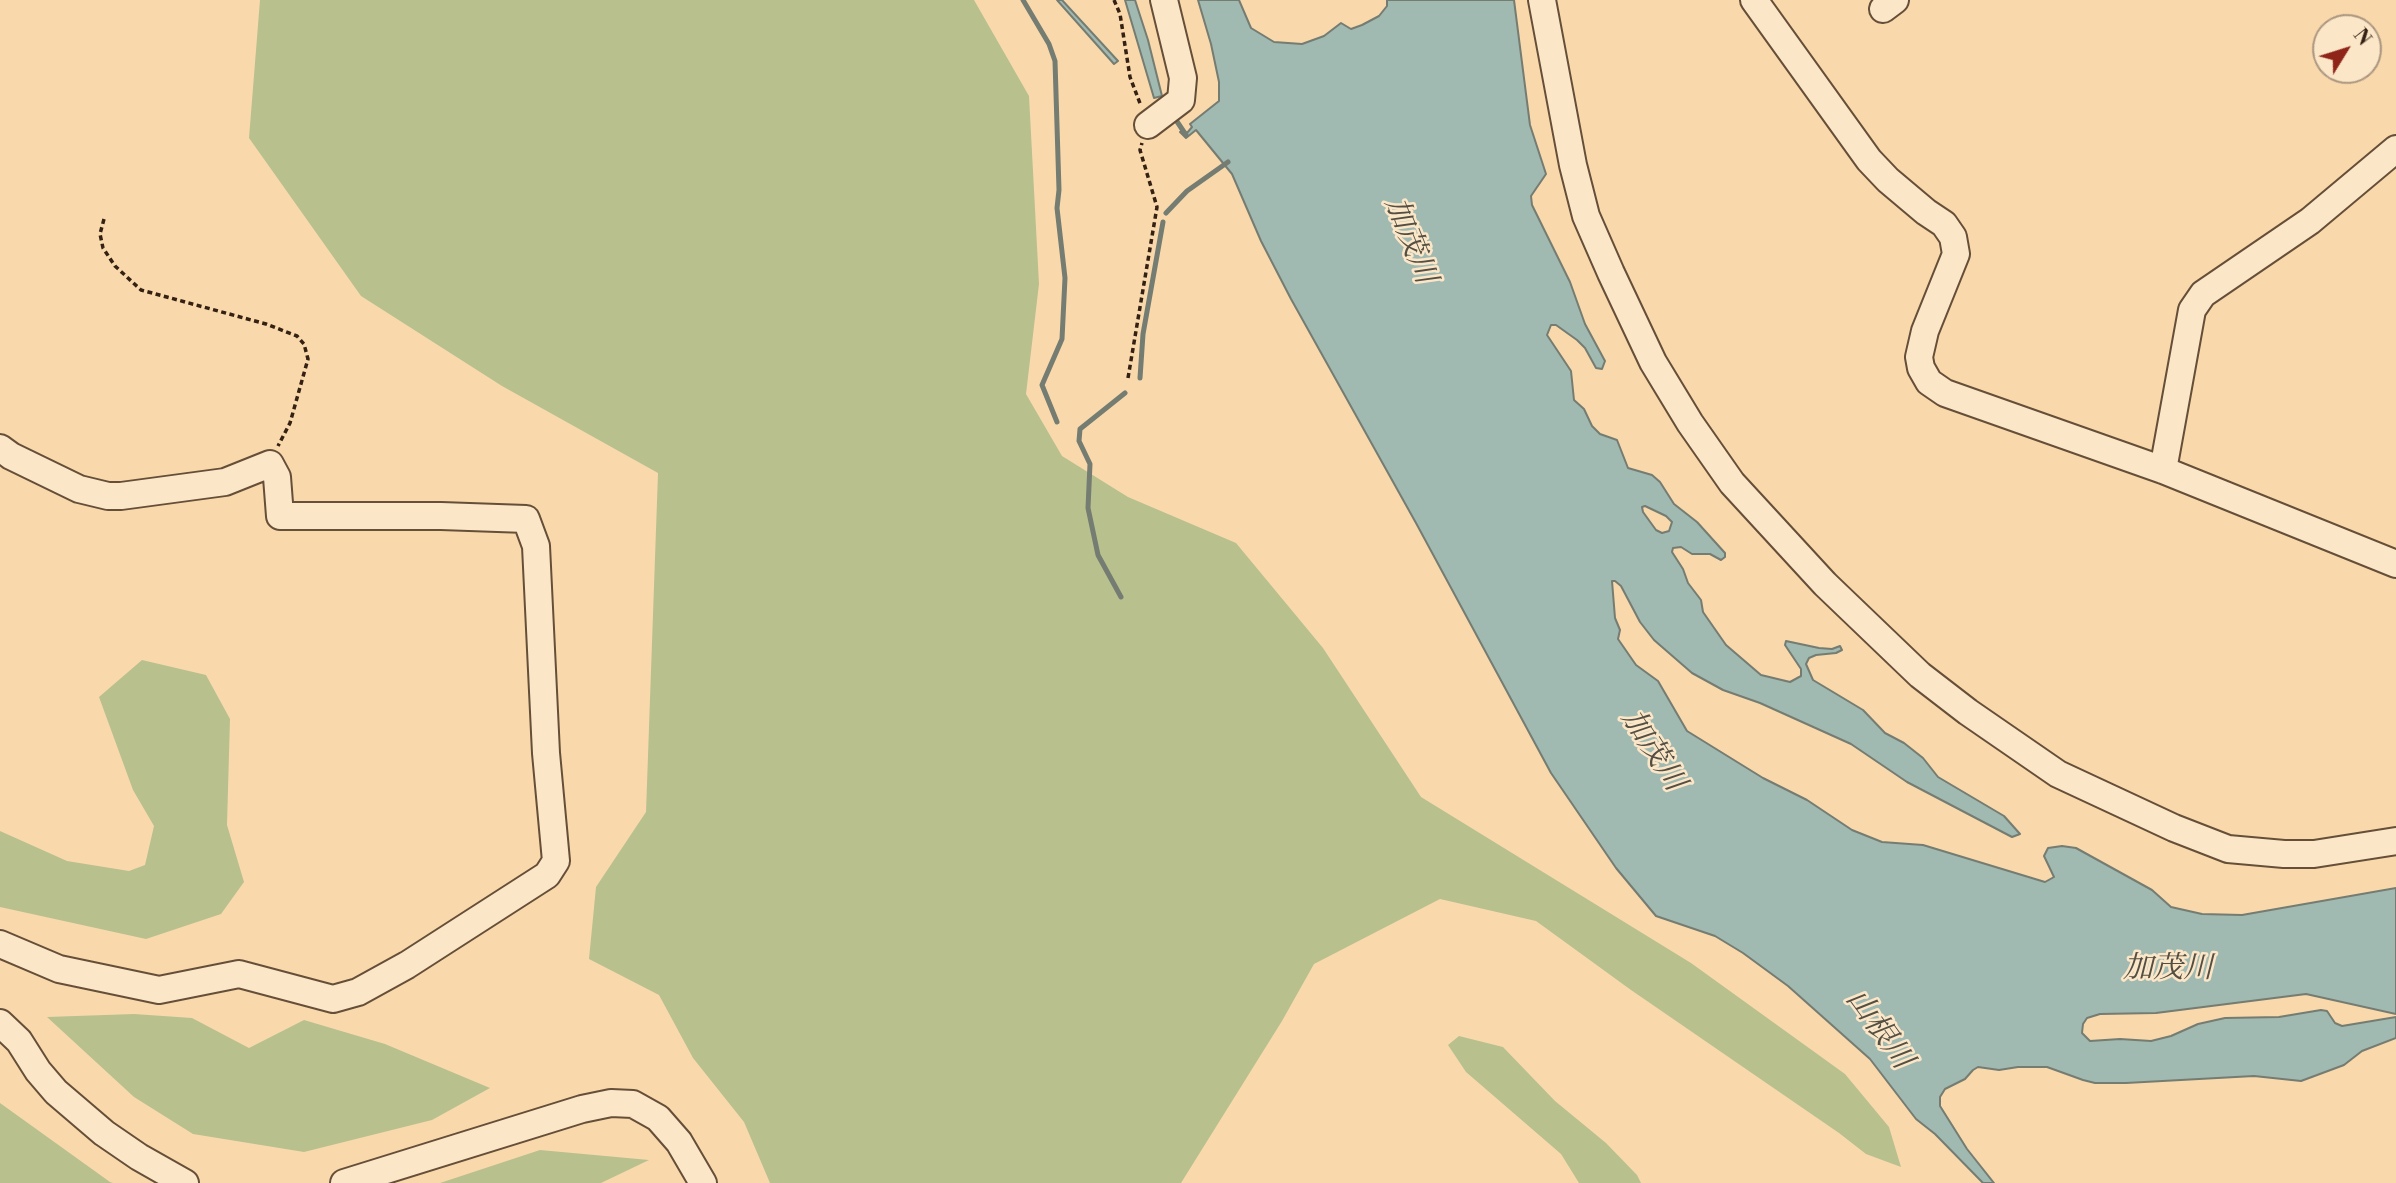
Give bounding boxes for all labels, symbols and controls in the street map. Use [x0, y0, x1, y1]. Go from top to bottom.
north arrow [2312, 14, 2382, 84]
text: N [2348, 24, 2376, 51]
water label: 加茂川 [1375, 193, 1443, 289]
water label: 加茂川 [1612, 703, 1692, 799]
water label: 加茂川 [2123, 952, 2213, 988]
water label: 山根川 [1837, 983, 1919, 1077]

